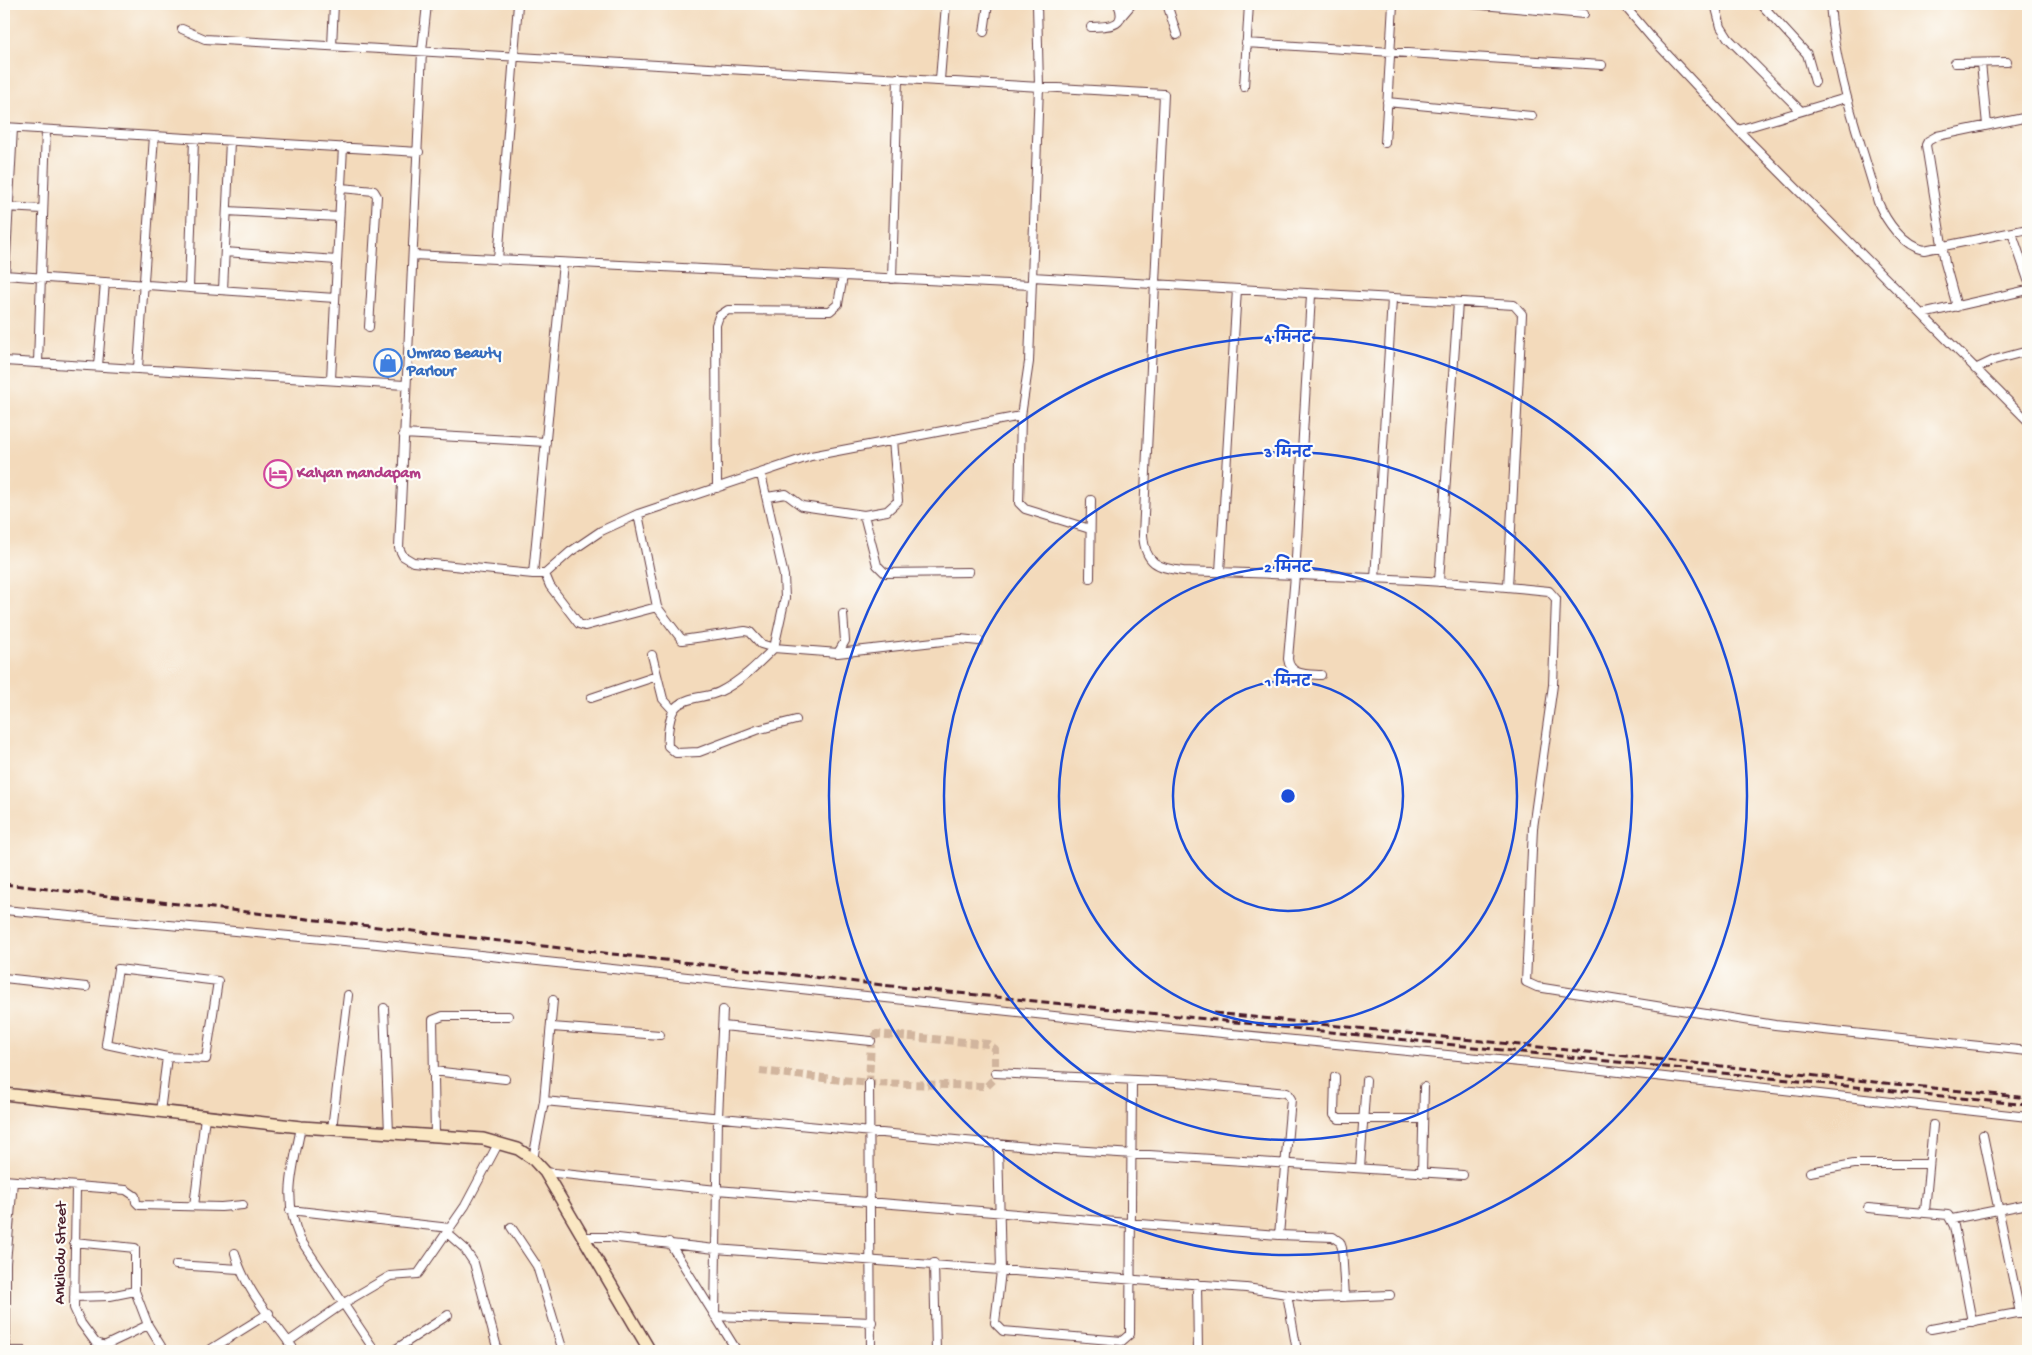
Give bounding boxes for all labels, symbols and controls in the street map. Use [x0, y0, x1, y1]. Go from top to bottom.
text: 4 मिनट [1263, 324, 1313, 348]
place label: Umrao Beauty Parlour [406, 345, 502, 382]
shop icon: Umrao Beauty Parlour [373, 348, 403, 378]
text: 3 मिनट [1263, 439, 1313, 463]
hotel icon: Kalyan mandapam [263, 459, 293, 489]
place label: Kalyan mandapam [296, 465, 421, 484]
text: 2 मिनट [1264, 554, 1313, 578]
text: 1 मिनट [1264, 668, 1312, 692]
centre of rings [1279, 787, 1297, 805]
street label: Ankilodu Street [52, 1200, 72, 1305]

